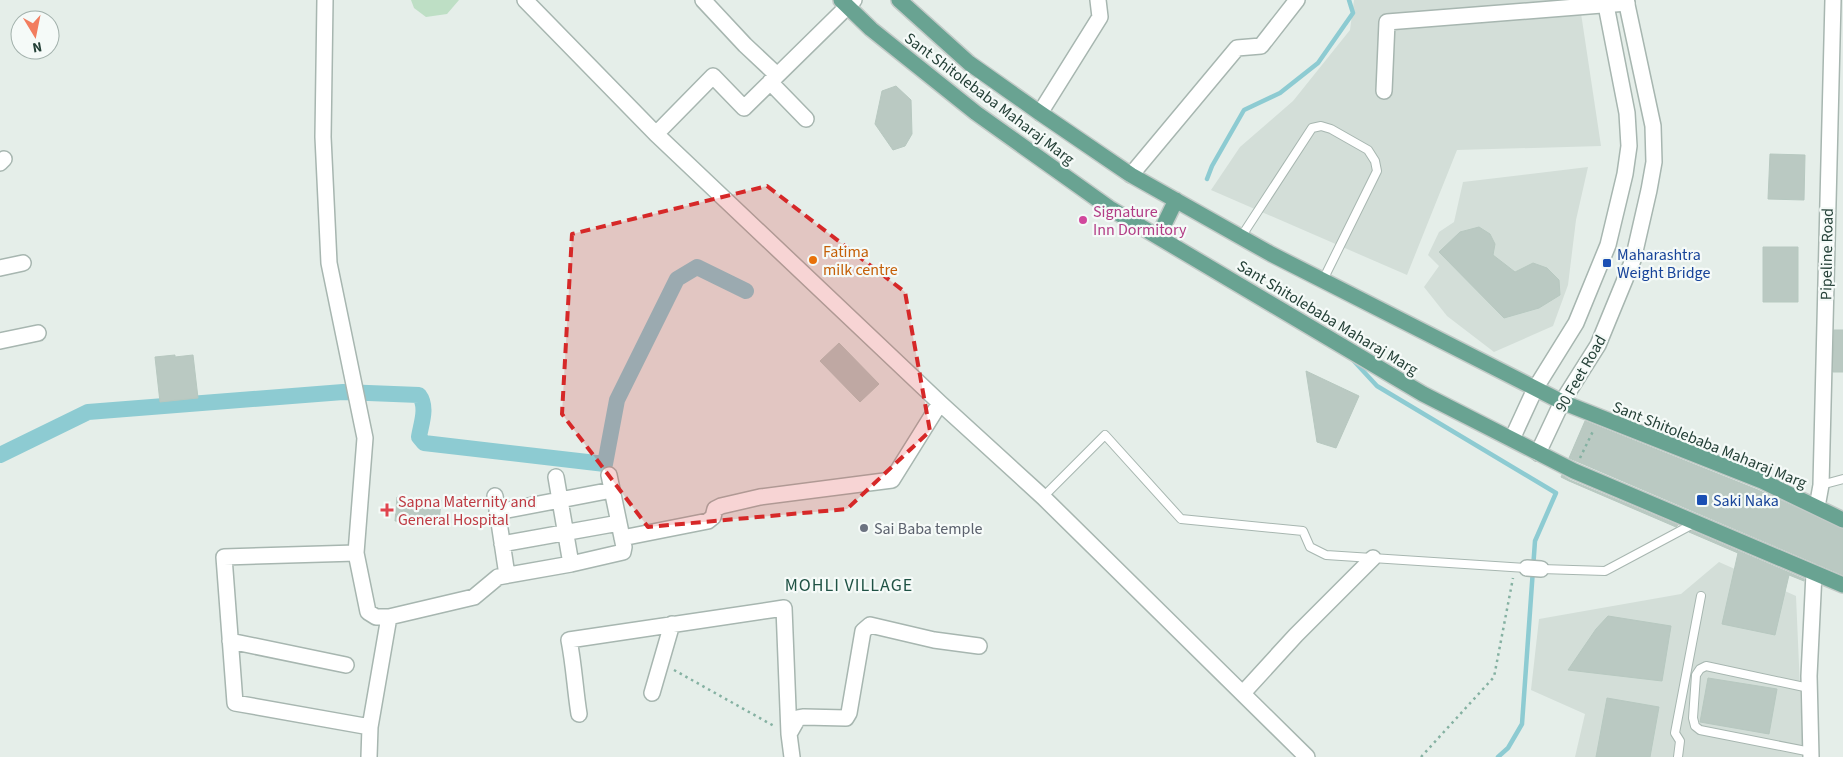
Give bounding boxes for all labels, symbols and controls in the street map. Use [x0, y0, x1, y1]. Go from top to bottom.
north arrow [10, 10, 60, 60]
street label: Sant Shitolebaba Maharaj Marg [900, 28, 1079, 170]
text: N [31, 36, 43, 57]
place label: Signature Inn Dormitory [1093, 201, 1187, 241]
street label: Pipeline Road [1815, 208, 1839, 300]
marker: Signature Inn Dormitory [1077, 214, 1089, 226]
place label: Fatima milk centre [823, 241, 898, 281]
place label: Maharashtra Weight Bridge [1617, 244, 1710, 284]
marker: Fatima milk centre [807, 254, 819, 266]
street label: Sant Shitolebaba Maharaj Marg [1233, 255, 1422, 381]
marker: Maharashtra Weight Bridge [1601, 257, 1613, 269]
street label: 90 Feet Road [1550, 331, 1612, 416]
street label: Sant Shitolebaba Maharaj Marg [1609, 396, 1810, 494]
place label: Saki Naka [1713, 490, 1779, 512]
place label: Sapna Maternity and General Hospital [398, 491, 536, 531]
marker: Saki Naka [1695, 493, 1709, 507]
marker: Sapna Maternity and General Hospital [380, 503, 394, 517]
place label: Sai Baba temple [874, 518, 982, 540]
marker: Sai Baba temple [858, 522, 870, 534]
district label: MOHLI VILLAGE [785, 573, 913, 598]

